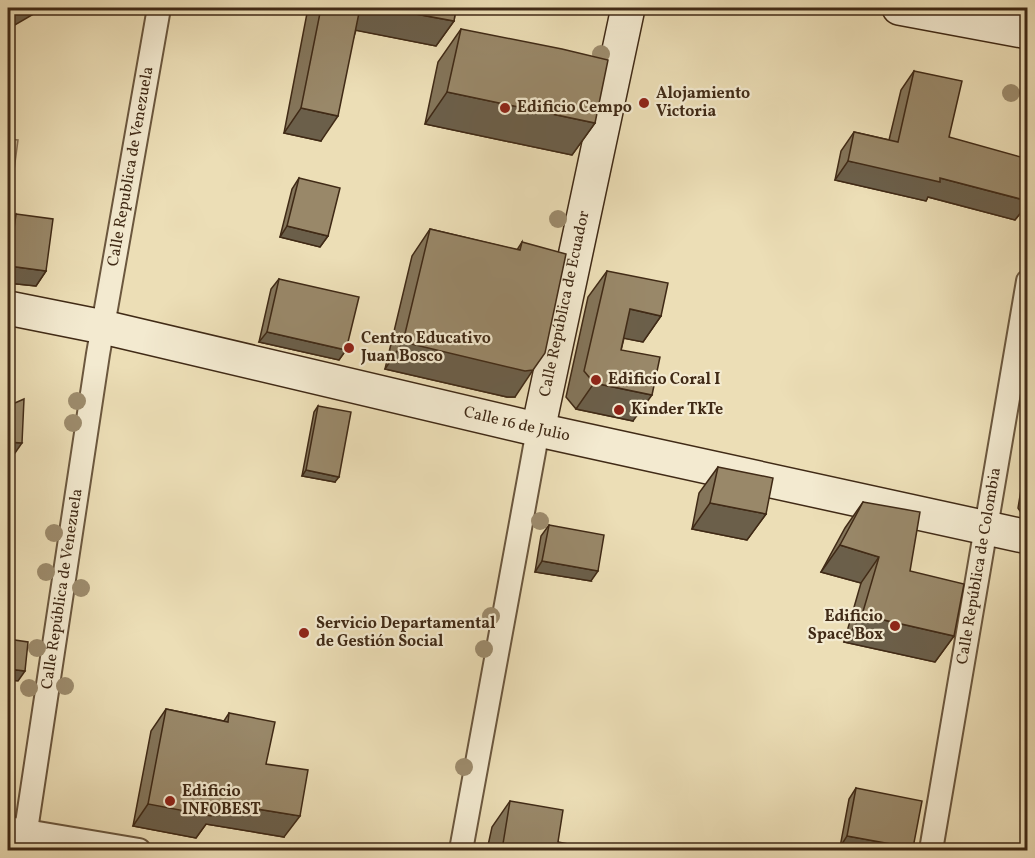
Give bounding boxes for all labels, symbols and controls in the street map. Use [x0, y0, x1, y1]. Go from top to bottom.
street label: Calle Republica de Venezuela [103, 65, 159, 268]
place label: Alojamiento Victoria [656, 83, 750, 123]
marker: Alojamiento Victoria [637, 96, 651, 110]
place label: Edificio Cempo [517, 97, 632, 119]
marker: Edificio Cempo [498, 101, 512, 115]
street label: Calle República de Ecuador [534, 209, 596, 399]
place label: Centro Educativo Juan Bosco [360, 328, 491, 368]
marker: Centro Educativo Juan Bosco [342, 341, 356, 355]
place label: Edificio Coral I [608, 369, 720, 391]
marker: Edificio Coral I [589, 373, 603, 387]
place label: Kinder TkTe [631, 399, 723, 421]
street label: Calle 16 de Julio [461, 401, 572, 447]
marker: Kinder TkTe [612, 403, 626, 417]
street label: Calle República de Colombia [952, 466, 1007, 666]
street label: Calle República de Venezuela [36, 487, 89, 691]
place label: Edificio Space Box [808, 606, 883, 646]
place label: Servicio Departamental de Gestión Social [316, 613, 496, 653]
marker: Edificio Space Box [888, 619, 902, 633]
marker: Servicio Departamental de Gestión Social [297, 626, 311, 640]
place label: Edificio INFOBEST [182, 781, 261, 821]
marker: Edificio INFOBEST [163, 794, 177, 808]

